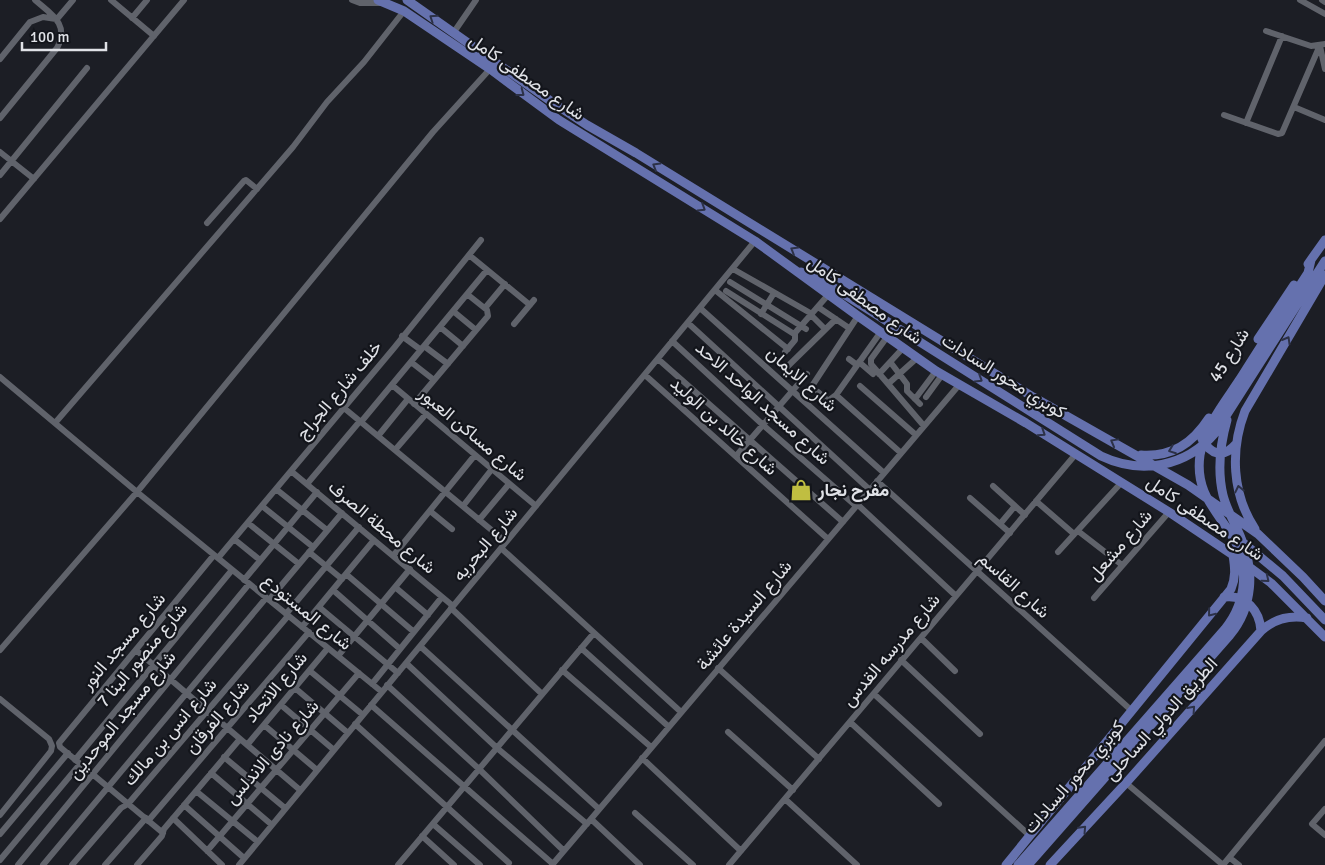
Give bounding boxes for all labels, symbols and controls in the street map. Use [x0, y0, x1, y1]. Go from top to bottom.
one-way arrow [429, 15, 439, 24]
scale bar [22, 20, 106, 52]
text: 100 m [30, 28, 70, 46]
street label: شارع مصطفى كامل [464, 29, 589, 126]
one-way arrow [515, 87, 525, 96]
one-way arrow [652, 162, 661, 172]
one-way arrow [697, 202, 706, 212]
one-way arrow [791, 247, 800, 257]
street label: شارع مصطفى كامل [803, 251, 927, 350]
street label: شارع 45 [1204, 324, 1255, 387]
street label: كوبري محور السادات [936, 329, 1070, 427]
street label: خلف شارع الجراج [291, 336, 387, 445]
one-way arrow [1280, 336, 1290, 345]
street label: شارع مسجد الواحد الاحد [690, 337, 835, 470]
street label: شارع الايمان [761, 342, 842, 417]
street label: شارع خالد بن الوليد [665, 372, 782, 481]
one-way arrow [973, 373, 982, 383]
street label: شارع مساكن العبور [413, 382, 532, 486]
one-way arrow [1037, 427, 1046, 437]
one-way arrow [1110, 438, 1119, 448]
one-way arrow [1168, 444, 1177, 455]
street label: شارع مصطفى كامل [1142, 471, 1268, 566]
street label: شارع محطة الصرف [323, 476, 440, 579]
shop icon: مفرح نجار [788, 477, 814, 503]
place label: مفرح نجار [817, 479, 890, 502]
one-way arrow [1234, 485, 1245, 494]
street label: شارع البحريه [448, 502, 523, 586]
street label: شارع مشعل [1083, 505, 1158, 586]
street label: شارع القاسم [973, 547, 1054, 624]
street label: شارع السيدة عائشة [691, 555, 797, 675]
street label: شارع المستودع [257, 569, 356, 656]
one-way arrow [1260, 574, 1269, 582]
street label: شارع مسجد النور [75, 588, 171, 696]
street label: شارع مدرسه القدس [837, 589, 945, 712]
street label: شارع منصور البنا 7 [92, 598, 193, 712]
one-way arrow [1209, 607, 1217, 616]
street label: شارع مسجد الموحدين [63, 646, 181, 784]
street label: شارع الاتحاد [240, 647, 313, 728]
street label: الطريق الدولي الساحلى [1100, 653, 1225, 788]
street label: شارع انس بن مالك [119, 674, 222, 791]
street label: شارع الفرقان [180, 676, 255, 759]
street label: شارع نادى الاندلس [220, 695, 324, 810]
one-way arrow [1186, 705, 1195, 714]
street label: كوبري محور السادات [1019, 716, 1132, 841]
one-way arrow [1077, 826, 1086, 835]

